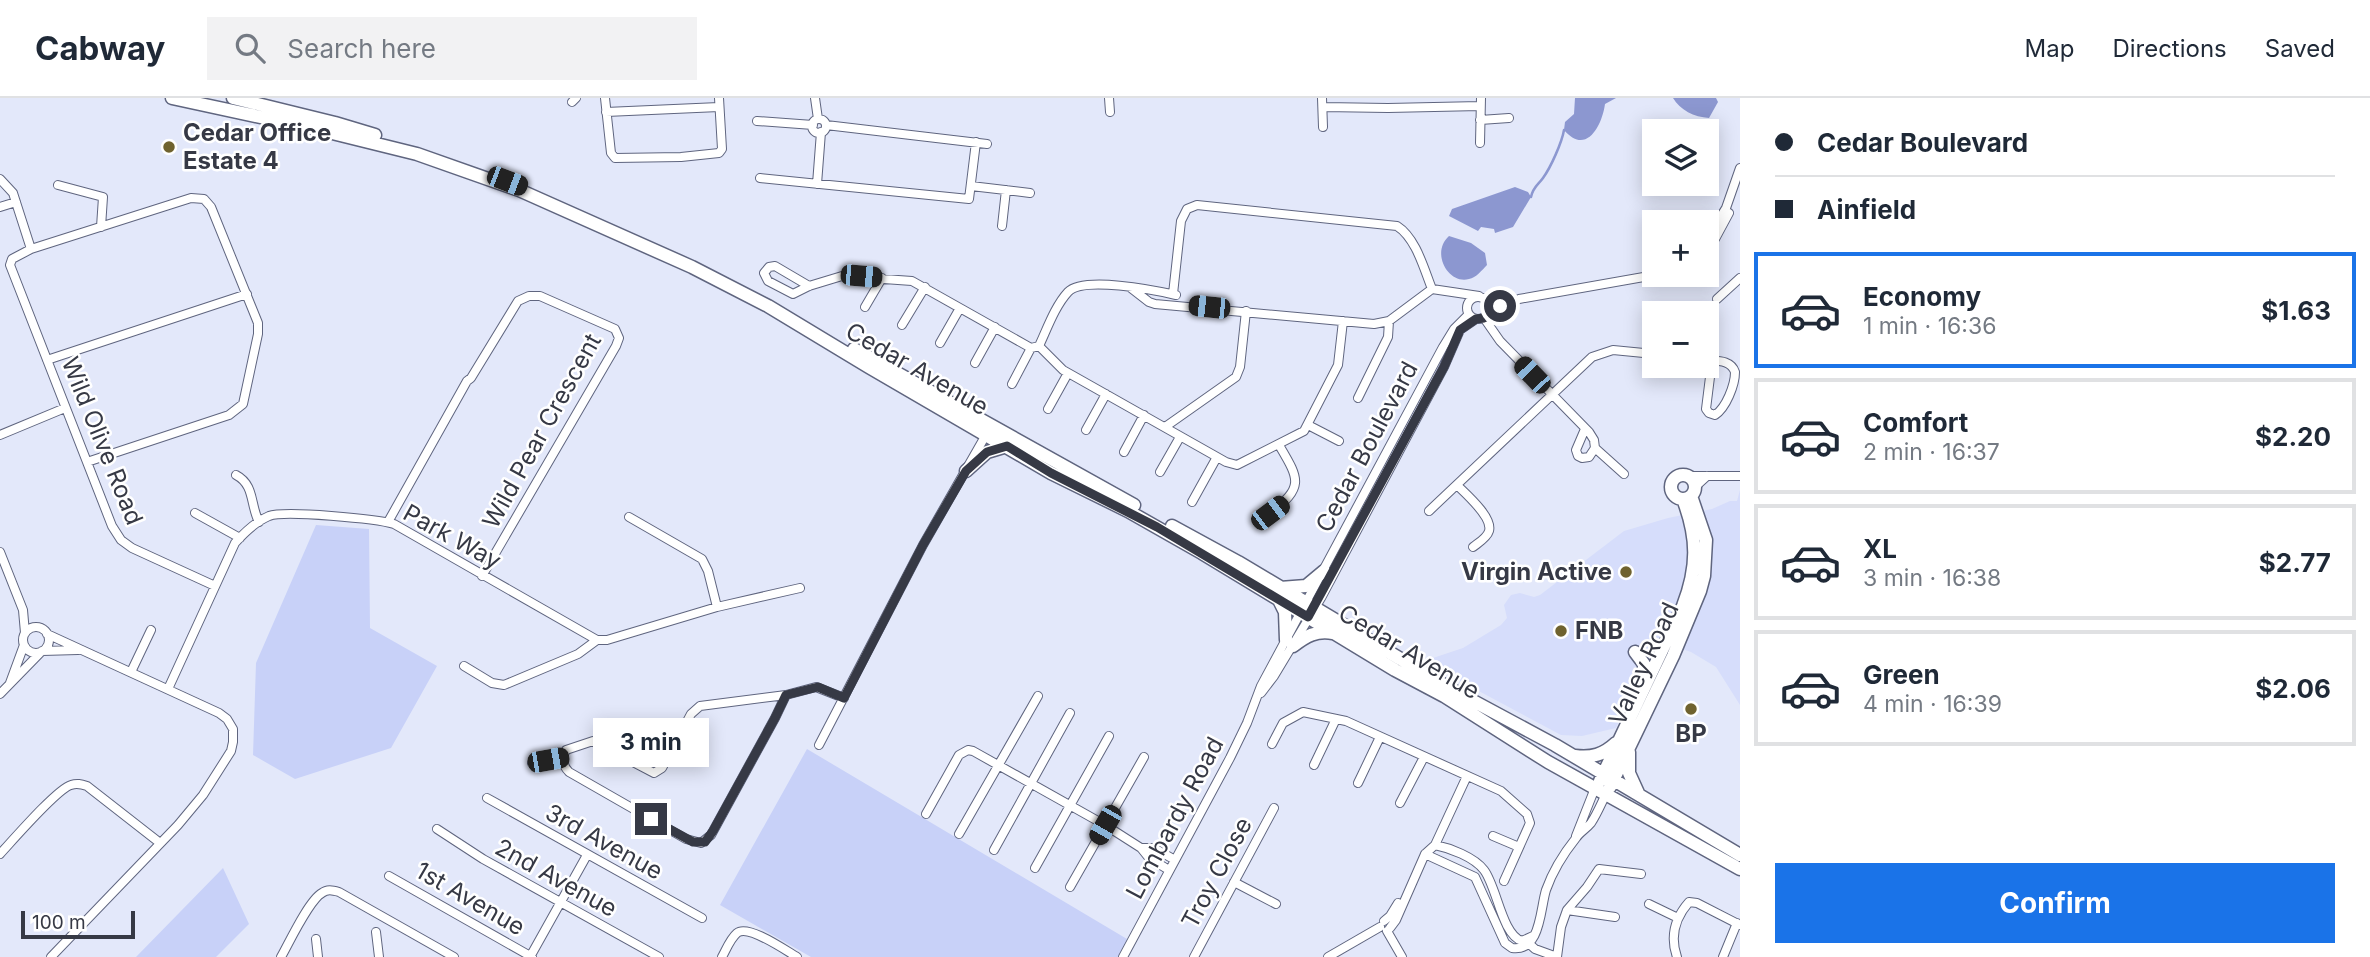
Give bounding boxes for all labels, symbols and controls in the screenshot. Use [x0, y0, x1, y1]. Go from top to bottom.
search box [207, 17, 697, 80]
text: Cabway [35, 28, 165, 68]
icon: search [231, 29, 269, 67]
text: Search here [287, 33, 436, 64]
text: Map [2025, 34, 2074, 63]
text: Directions [2112, 34, 2227, 63]
text: Saved [2265, 34, 2335, 63]
place label: Cedar Office Estate 4 [183, 118, 331, 175]
map controls [1642, 119, 1719, 378]
button: layers [1642, 119, 1719, 196]
text: Cedar Boulevard [1817, 127, 2028, 158]
marker: Cedar Office Estate 4 [161, 139, 177, 155]
car [484, 164, 531, 198]
text: Ainfield [1817, 194, 1916, 225]
button: + [1642, 210, 1719, 287]
car [840, 264, 883, 288]
icon: car [1779, 279, 1842, 342]
text: Economy [1863, 281, 1981, 312]
route start [1484, 290, 1516, 322]
car [1188, 294, 1231, 320]
text: $1.63 [2261, 295, 2331, 326]
button: − [1642, 301, 1719, 378]
text: 1 min · 16:36 [1863, 312, 1996, 340]
street label: Cedar Avenue [841, 316, 994, 421]
street label: Wild Pear Crescent [476, 328, 607, 533]
street label: Wild Olive Road [56, 353, 149, 529]
car [1510, 353, 1555, 397]
street label: Cedar Boulevard [1309, 356, 1424, 537]
icon: car [1779, 405, 1842, 468]
text: Comfort [1863, 407, 1968, 438]
text: $2.20 [2255, 421, 2331, 452]
text: 2 min · 16:37 [1863, 438, 2000, 466]
car [1247, 492, 1294, 534]
street label: Park Way [398, 498, 506, 575]
icon: car [1779, 531, 1842, 594]
text: XL [1863, 533, 1897, 564]
text: $2.77 [2259, 547, 2331, 578]
place label: Virgin Active [1461, 557, 1612, 586]
marker: Virgin Active [1618, 564, 1634, 580]
text: 3 min · 16:38 [1863, 564, 2001, 592]
street label: Cedar Avenue [1333, 598, 1485, 705]
street label: Valley Road [1602, 598, 1685, 730]
place label: FNB [1575, 616, 1623, 645]
marker: FNB [1553, 623, 1569, 639]
icon: car [1779, 657, 1842, 720]
text: Green [1863, 659, 1940, 690]
text: $2.06 [2255, 673, 2331, 704]
text: 4 min · 16:39 [1863, 690, 2002, 718]
marker: BP [1683, 701, 1699, 717]
callout: 3 min [593, 718, 709, 766]
place label: BP [1675, 719, 1707, 748]
text: 3 min [620, 728, 682, 756]
street label: Lombardy Road [1120, 732, 1229, 904]
car [526, 746, 571, 774]
street label: 3rd Avenue [541, 798, 668, 886]
car [1086, 802, 1125, 848]
route end [635, 803, 667, 835]
street label: Troy Close [1175, 812, 1258, 933]
street label: 2nd Avenue [490, 832, 622, 923]
street label: 1st Avenue [410, 856, 530, 941]
button: Confirm [1775, 863, 2335, 943]
scale bar [21, 908, 135, 940]
text: 100 m [32, 911, 86, 934]

